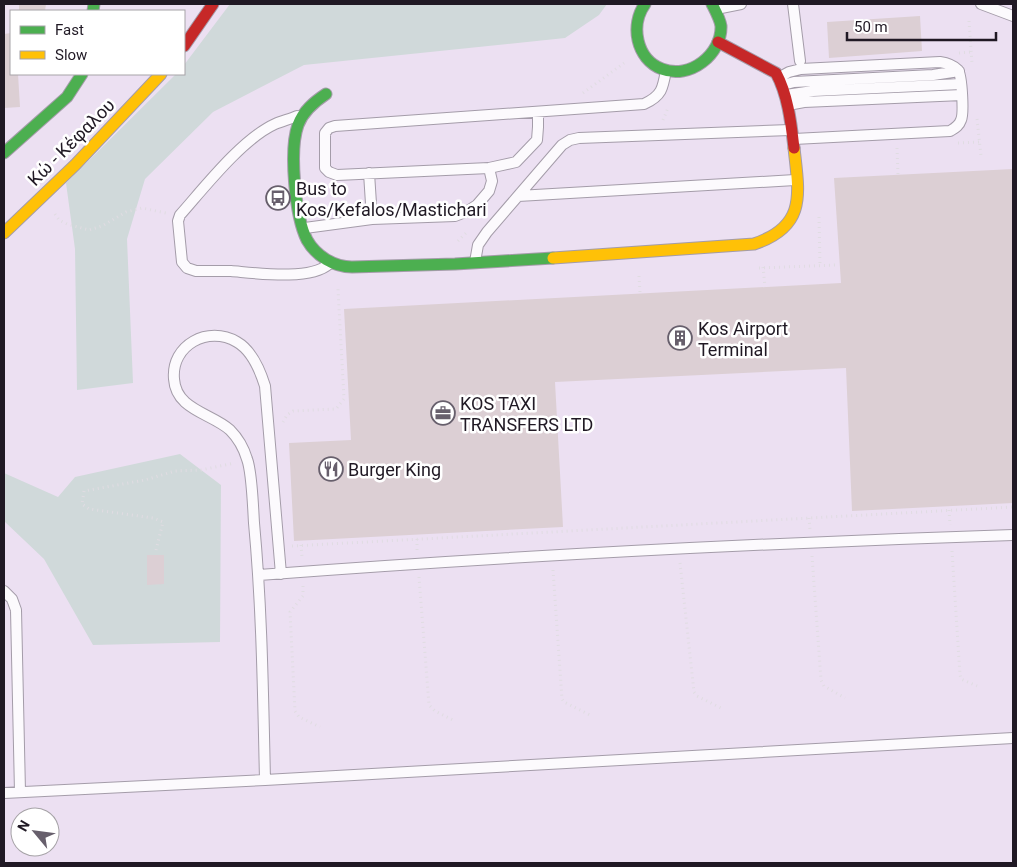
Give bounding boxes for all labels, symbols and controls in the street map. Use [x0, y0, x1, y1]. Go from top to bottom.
legend [10, 10, 185, 75]
scale bar [847, 10, 996, 42]
text: 50 m [854, 18, 888, 36]
text: Fast [55, 21, 84, 39]
text: Slow [55, 46, 87, 64]
street label: Κώ - Κέφαλου [23, 94, 119, 190]
place label: Bus to Kos/Kefalos/Mastichari [296, 178, 487, 220]
bus stop icon: Bus to Kos/Kefalos/Mastichari [265, 185, 291, 211]
place label: Kos Airport Terminal [698, 318, 788, 360]
building icon: Kos Airport Terminal [667, 325, 693, 351]
place label: KOS TAXI TRANSFERS LTD [460, 393, 593, 435]
office icon: KOS TAXI TRANSFERS LTD [430, 400, 456, 426]
restaurant icon: Burger King [318, 456, 344, 482]
place label: Burger King [348, 459, 441, 480]
north arrow [10, 807, 60, 857]
text: N [14, 817, 33, 834]

